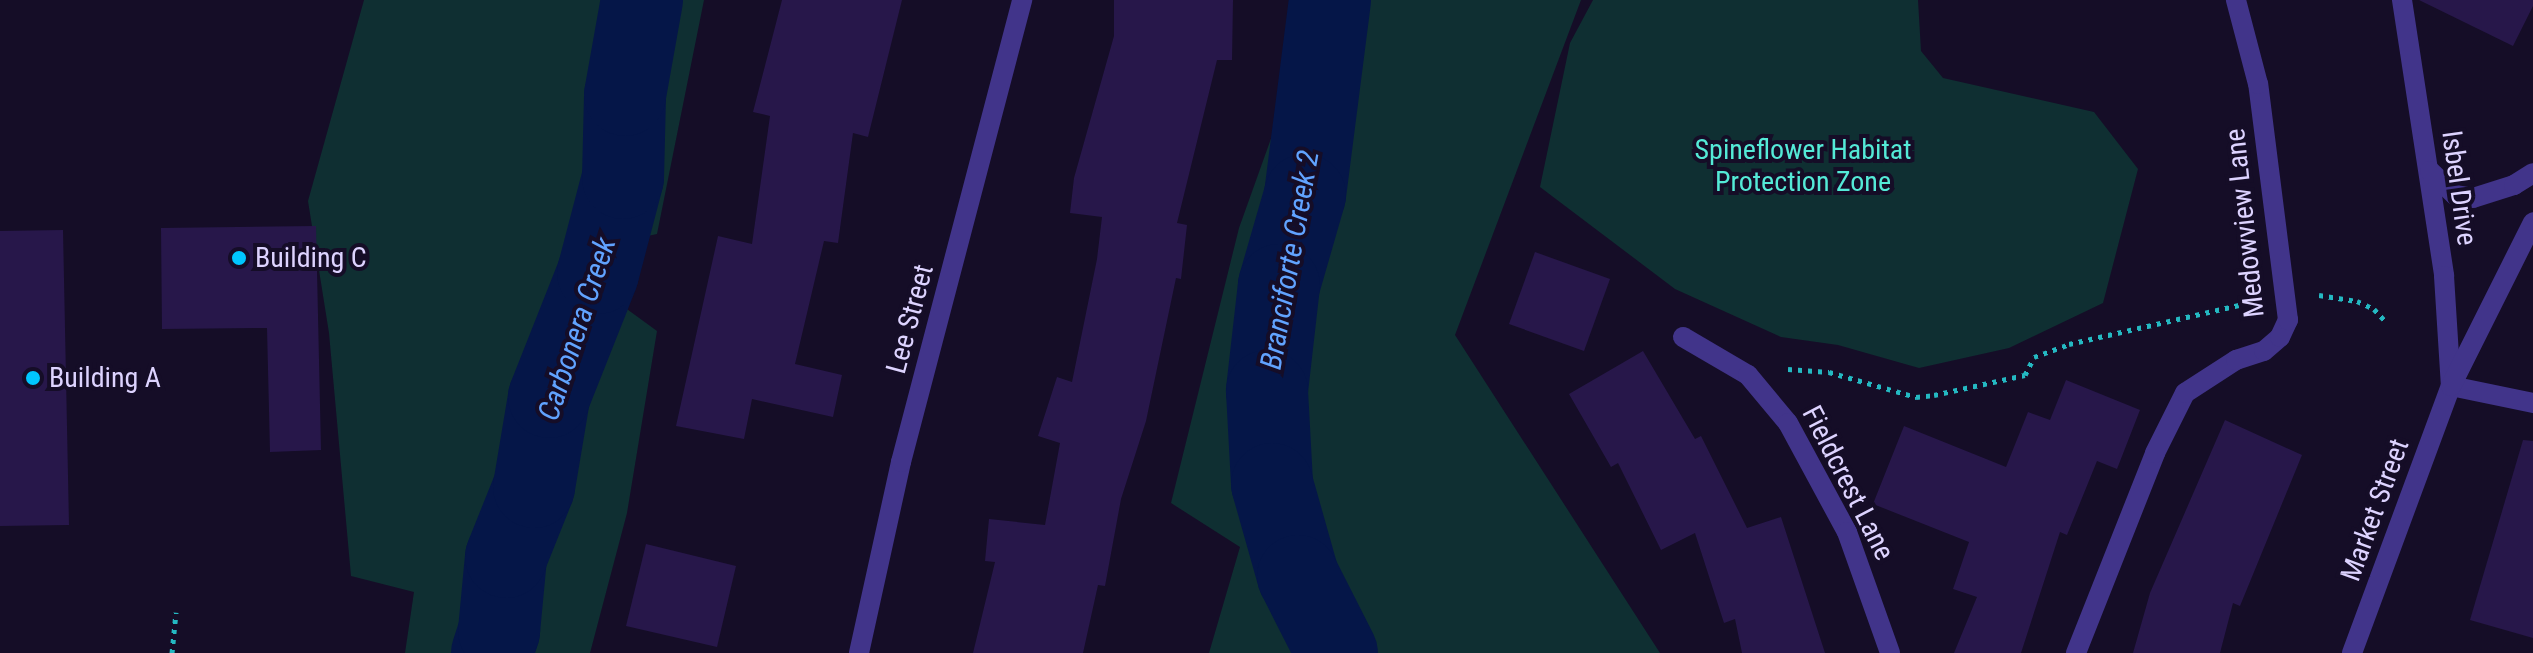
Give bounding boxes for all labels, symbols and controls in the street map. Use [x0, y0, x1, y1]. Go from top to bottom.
street label: Medowview Lane [2218, 127, 2272, 319]
street label: Isbel Drive [2434, 129, 2484, 247]
park label: Spineflower Habitat Protection Zone [1695, 133, 1911, 199]
water label: Branciforte Creek 2 [1253, 148, 1327, 372]
water label: Carbonera Creek [530, 233, 624, 425]
place label: Building C [255, 241, 367, 275]
marker: Building C [230, 249, 248, 267]
street label: Lee Street [879, 261, 941, 377]
place label: Building A [49, 361, 161, 395]
marker: Building A [24, 369, 42, 387]
street label: Fieldcrest Lane [1795, 400, 1901, 566]
street label: Market Street [2334, 434, 2416, 586]

